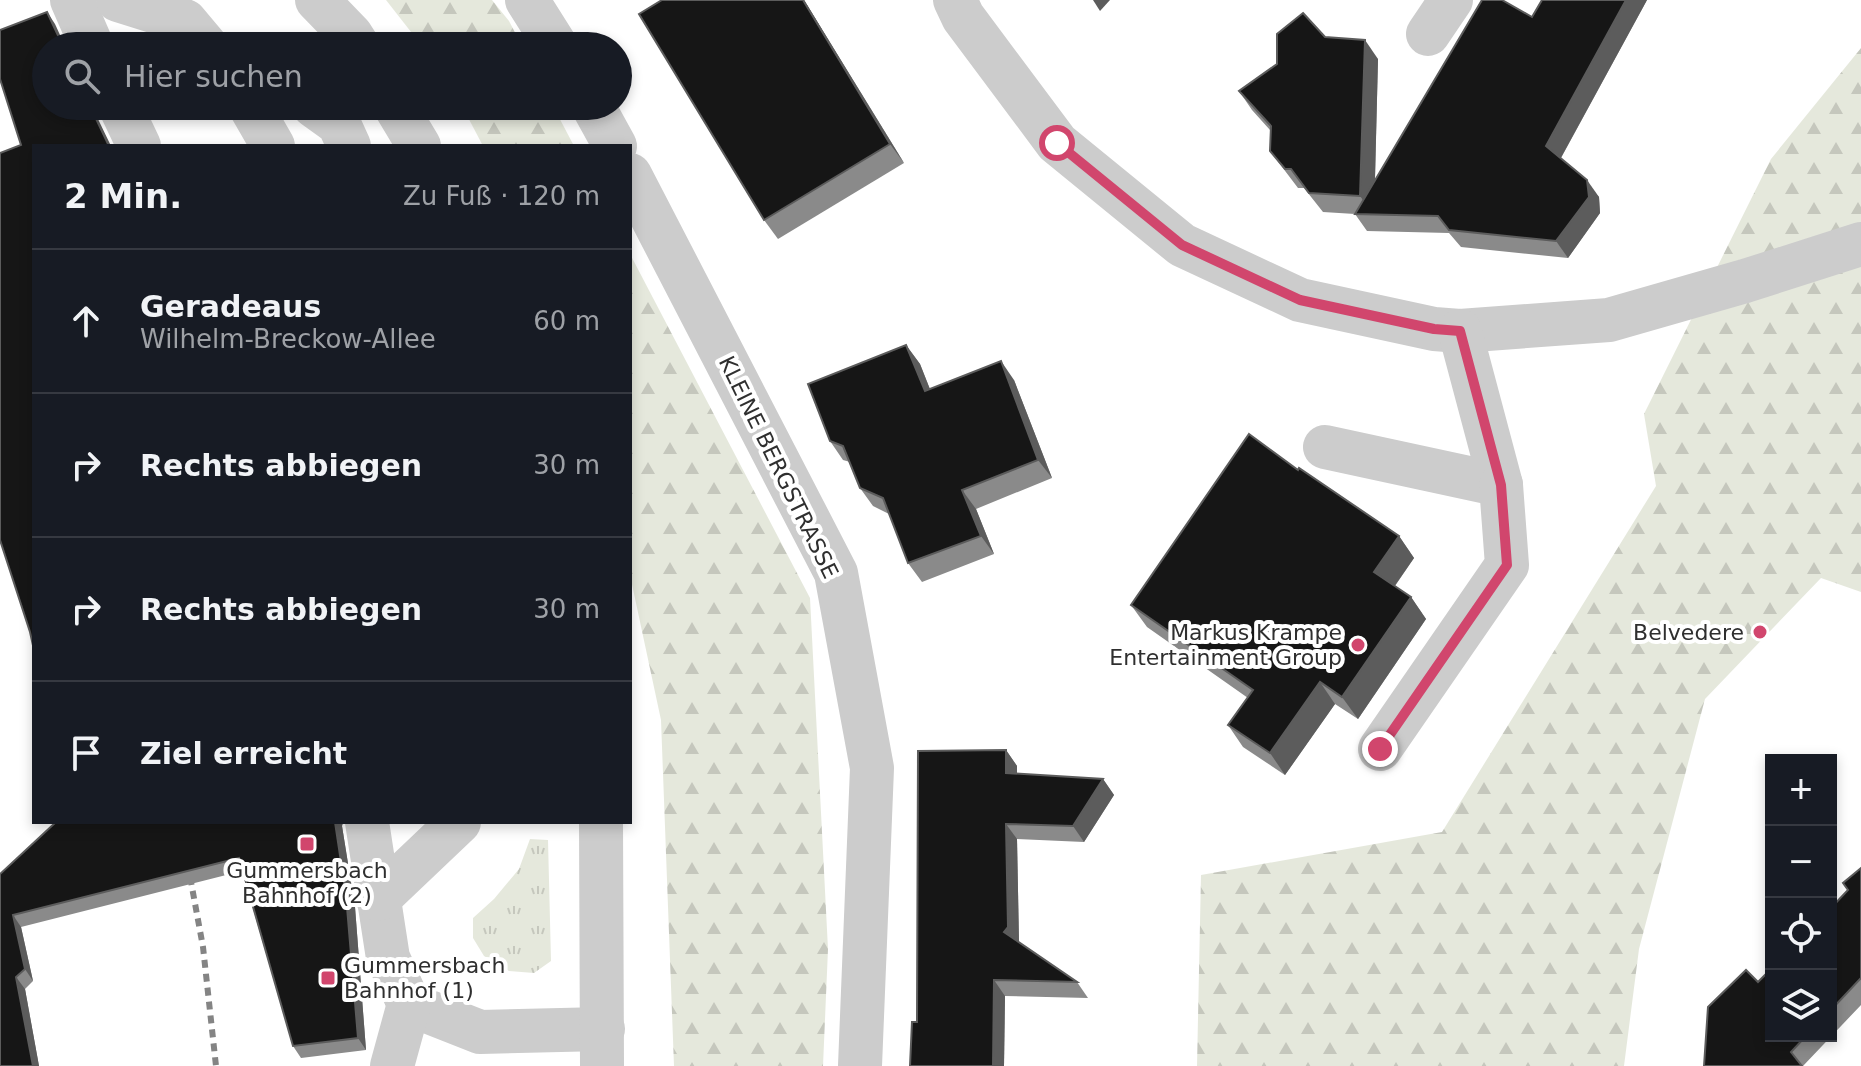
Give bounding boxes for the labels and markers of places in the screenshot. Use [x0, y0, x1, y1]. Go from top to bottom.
place label: Markus Krampe Entertainment Group [1109, 620, 1342, 670]
place label: Belvedere [1633, 620, 1744, 645]
marker: Belvedere [1751, 623, 1769, 641]
marker: Markus Krampe Entertainment Group [1349, 636, 1367, 654]
marker: Gummersbach Bahnhof (2) [298, 835, 316, 853]
place label: Gummersbach Bahnhof (2) [226, 858, 388, 908]
place label: Gummersbach Bahnhof (1) [344, 953, 505, 1003]
marker: Gummersbach Bahnhof (1) [319, 969, 337, 987]

